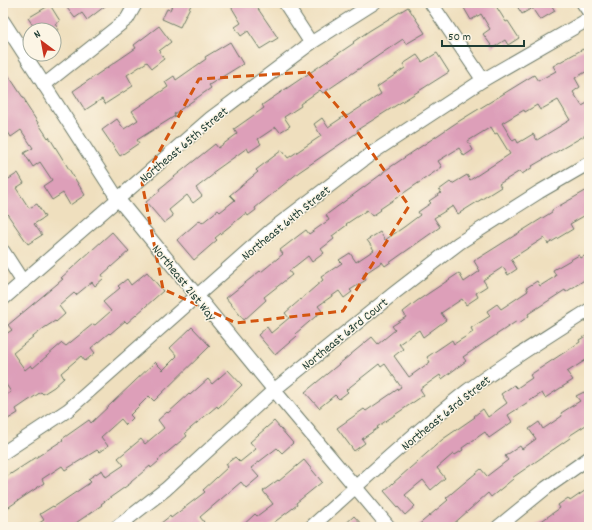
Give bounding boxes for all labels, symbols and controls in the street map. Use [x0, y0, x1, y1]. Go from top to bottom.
north arrow [22, 22, 62, 62]
scale bar [442, 22, 524, 48]
text: N [31, 27, 45, 43]
text: 50 m [448, 29, 471, 46]
street label: Northeast 65th Street [136, 103, 233, 189]
street label: Northeast 64th Street [238, 182, 335, 266]
street label: Northeast 21st Way [146, 241, 220, 326]
street label: Northeast 63rd Court [298, 294, 393, 376]
street label: Northeast 63rd Street [398, 372, 496, 456]

